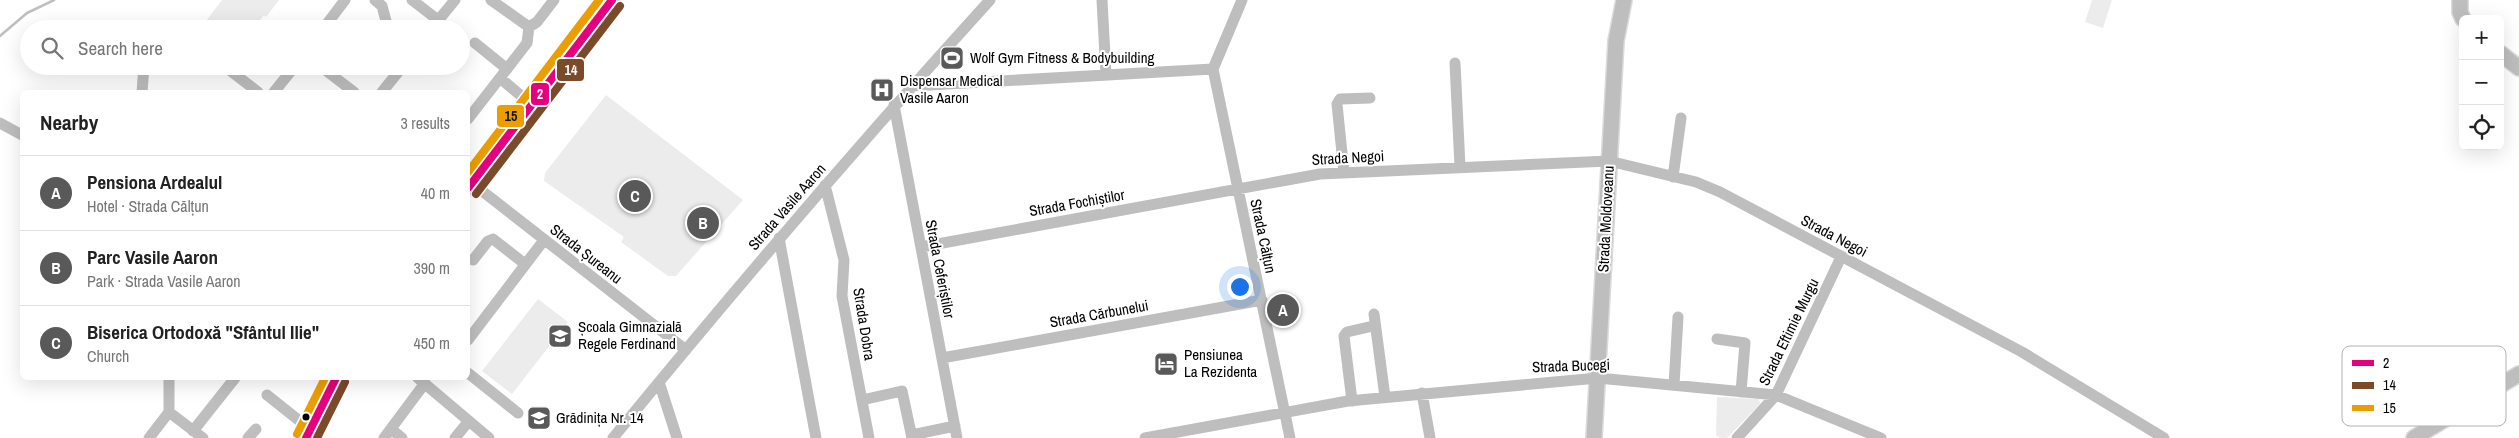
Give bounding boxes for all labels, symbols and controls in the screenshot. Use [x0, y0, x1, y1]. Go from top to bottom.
map controls [2459, 15, 2504, 150]
button: + [2459, 15, 2504, 60]
search box [20, 20, 470, 75]
icon: search [38, 34, 66, 62]
text: Search here [78, 35, 163, 61]
sports icon: Wolf Gym Fitness & Bodybuilding [939, 45, 965, 71]
place label: Wolf Gym Fitness & Bodybuilding [970, 47, 1155, 68]
line badge: 14 [556, 58, 585, 82]
button: − [2459, 60, 2504, 105]
text: 14 [565, 61, 578, 79]
place label: Dispensar Medical Vasile Aaron [900, 70, 1003, 108]
hospital icon: Dispensar Medical Vasile Aaron [869, 77, 895, 103]
line badge: 2 [530, 82, 550, 106]
text: 2 [537, 85, 543, 103]
line badge: 15 [496, 104, 525, 128]
button: locate [2459, 105, 2504, 150]
text: 15 [505, 107, 518, 125]
text: Nearby [40, 108, 98, 137]
text: 3 results [400, 112, 450, 134]
street label: Strada Negoi [1311, 145, 1385, 170]
street label: Strada Vasile Aaron [743, 159, 830, 255]
street label: Strada Moldoveanu [1592, 165, 1619, 273]
text: Pensiona Ardealul [87, 169, 222, 195]
pin: C [619, 177, 651, 215]
text: A [51, 182, 61, 204]
text: 40 m [421, 182, 450, 204]
street label: Strada Fochiștilor [1028, 184, 1126, 221]
text: Hotel · Strada Călțun [87, 195, 209, 217]
street label: Strada Călțun [1245, 197, 1282, 275]
pin: B [687, 204, 719, 242]
street label: Strada Negoi [1797, 209, 1871, 262]
street label: Strada Ceferiștilor [921, 218, 960, 320]
street label: Strada Șureanu [546, 219, 627, 288]
text: Parc Vasile Aaron [87, 244, 218, 270]
text: B [51, 257, 61, 279]
text: 390 m [414, 257, 450, 279]
text: Park · Strada Vasile Aaron [87, 270, 241, 292]
your location [1227, 274, 1253, 300]
street label: Strada Eftimie Murgu [1753, 275, 1824, 389]
street label: Strada Dobra [848, 286, 881, 362]
pin: A [1267, 291, 1299, 329]
street label: Strada Cărbunelui [1048, 294, 1150, 333]
place label: Școala Gimnazială Regele Ferdinand [578, 316, 682, 354]
text: Biserica Ortodoxă "Sfântul Ilie" [87, 319, 319, 345]
school or university icon: Școala Gimnazială Regele Ferdinand [547, 323, 573, 349]
text: C [51, 332, 61, 354]
text: 450 m [414, 332, 450, 354]
place label: Pensiunea La Rezidenta [1184, 344, 1257, 382]
text: Church [87, 345, 129, 367]
legend [2342, 346, 2506, 426]
hotel icon: Pensiunea La Rezidenta [1153, 351, 1179, 377]
street label: Strada Bucegi [1532, 354, 1610, 377]
text: 2 [2383, 354, 2389, 372]
text: 14 [2383, 376, 2396, 394]
text: 15 [2383, 399, 2396, 417]
school or university icon: Grădinița Nr. 14 [526, 405, 552, 431]
place label: Grădinița Nr. 14 [556, 407, 644, 428]
unlabelled marker [301, 412, 311, 422]

